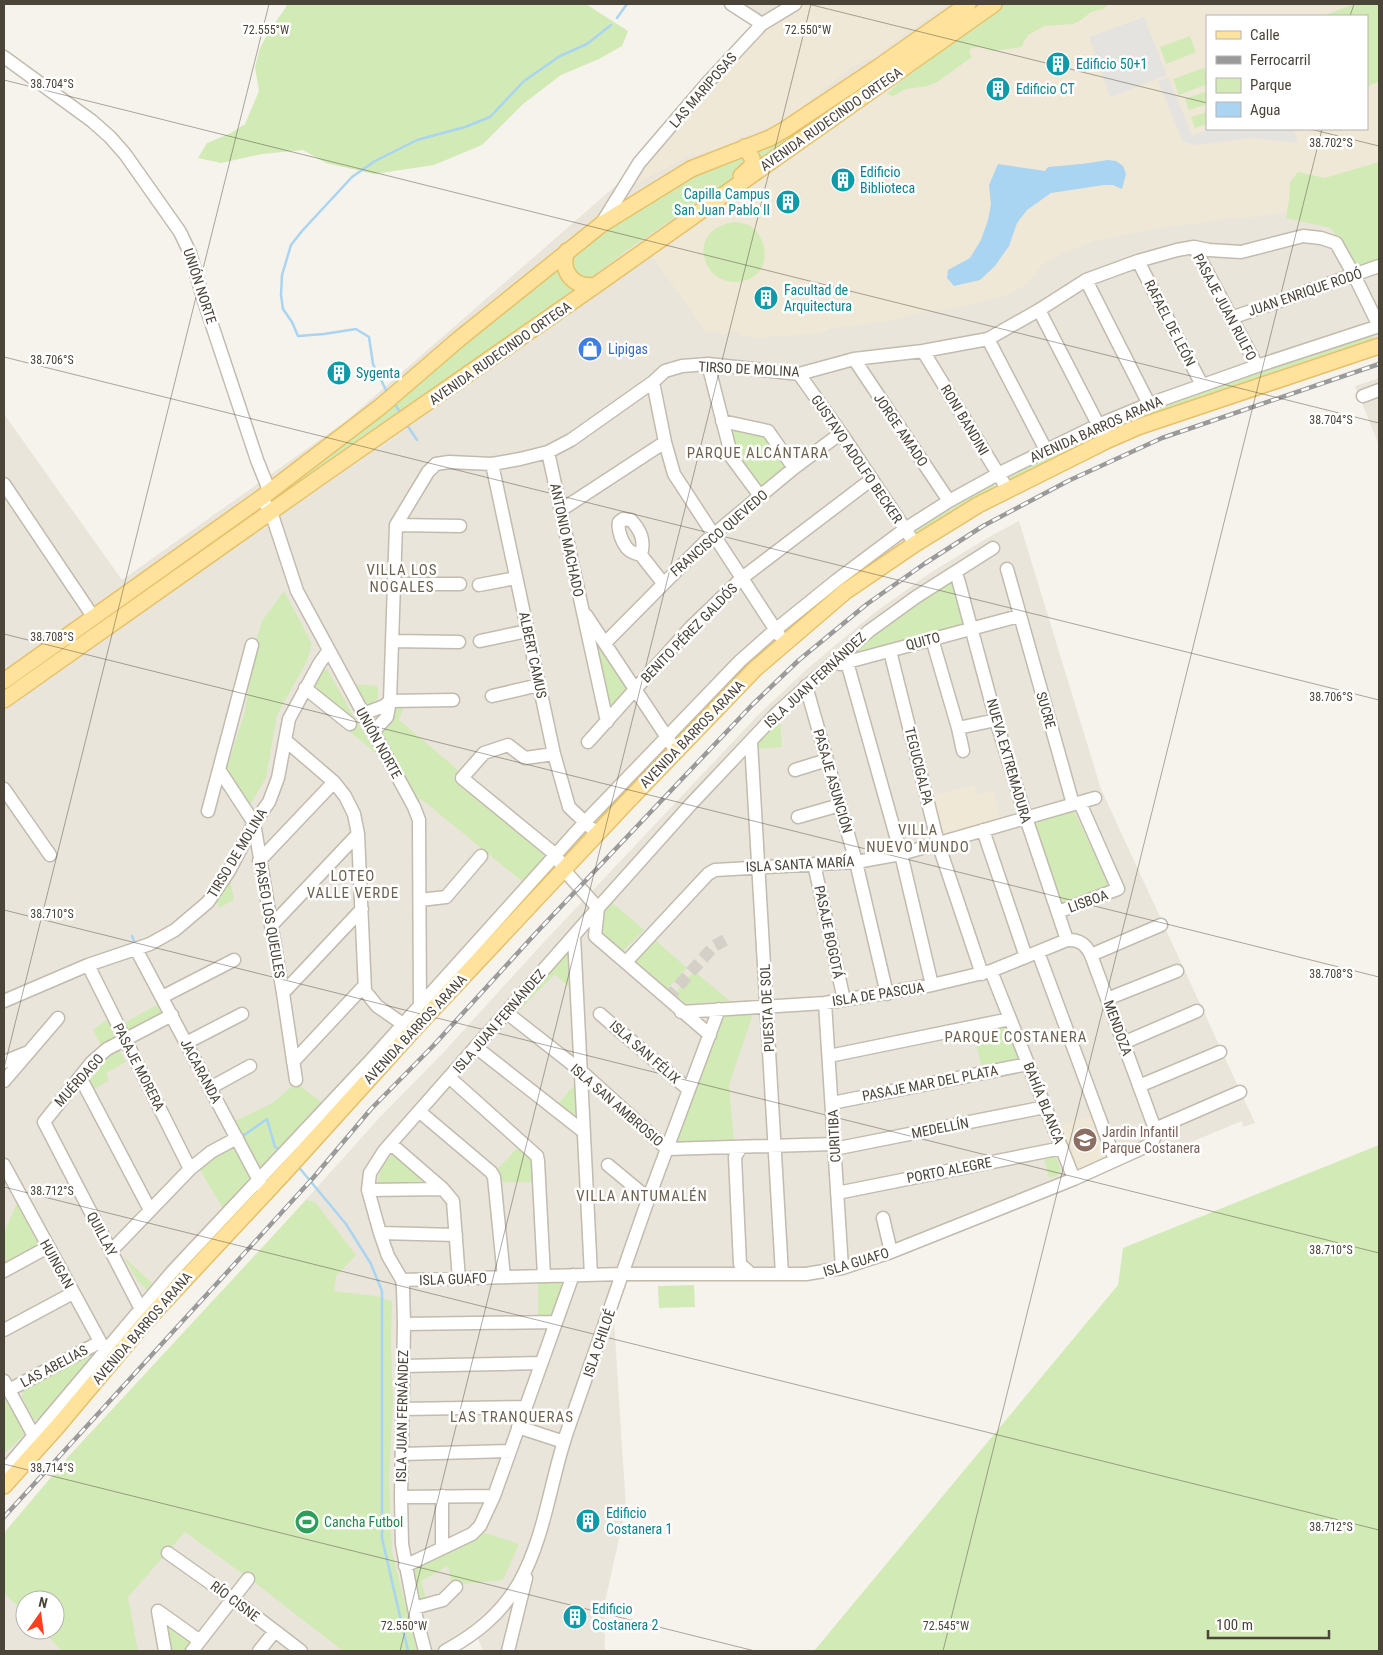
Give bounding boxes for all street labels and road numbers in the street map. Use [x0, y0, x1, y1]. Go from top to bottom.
street label: LAS MARIPOSAS [666, 49, 740, 131]
street label: AVENIDA RUDECINDO ORTEGA [757, 64, 905, 174]
street label: UNIÓN NORTE [180, 246, 221, 326]
street label: PASAJE JUAN RULFO [1190, 251, 1260, 363]
street label: JUAN ENRIQUE RODÓ [1245, 264, 1364, 319]
street label: RAFAEL DE LEÓN [1141, 277, 1200, 369]
street label: AVENIDA RUDECINDO ORTEGA [426, 298, 574, 408]
street label: TIRSO DE MOLINA [698, 358, 800, 380]
street label: RONI BANDINI [938, 382, 992, 458]
street label: JORGE AMADO [871, 391, 931, 469]
street label: GUSTAVO ADOLFO BECKER [808, 392, 906, 527]
street label: AVENIDA BARROS ARANA [1027, 393, 1165, 465]
street label: ANTONIO MACHADO [547, 482, 587, 598]
street label: FRANCISCO QUEVEDO [667, 486, 771, 580]
street label: BENITO PÉREZ GALDÓS [637, 579, 740, 686]
street label: ALBERT CAMUS [516, 610, 550, 700]
street label: ISLA JUAN FERNÁNDEZ [761, 628, 869, 731]
street label: QUITO [904, 629, 942, 653]
street label: AVENIDA BARROS ARANA [636, 677, 748, 791]
street label: SUCRE [1033, 690, 1059, 730]
street label: NUEVA EXTREMADURA [984, 697, 1034, 825]
street label: UNIÓN NORTE [353, 704, 406, 781]
street label: TEGUCIGALPA [902, 725, 936, 807]
street label: PASAJE ASUNCIÓN [810, 727, 856, 835]
street label: TIRSO DE MOLINA [204, 805, 270, 901]
street label: ISLA SANTA MARÍA [745, 852, 855, 875]
street label: PASEO LOS QUEULES [252, 861, 288, 979]
street label: PASAJE BOGOTÁ [811, 884, 848, 980]
street label: LISBOA [1066, 886, 1110, 916]
street label: PUESTA DE SOL [757, 963, 777, 1053]
street label: ISLA JUAN FERNÁNDEZ [449, 965, 548, 1076]
street label: AVENIDA BARROS ARANA [360, 971, 470, 1087]
street label: ISLA DE PASCUA [831, 979, 925, 1009]
street label: MENDOZA [1101, 998, 1135, 1058]
street label: ISLA SAN FÉLIX [607, 1016, 684, 1087]
street label: PASAJE MORERA [110, 1021, 168, 1113]
street label: JACARANDA [177, 1036, 225, 1106]
street label: MUÉRDAGO [50, 1050, 107, 1110]
street label: ISLA SAN AMBROSIO [567, 1060, 667, 1150]
street label: BAHÍA BLANCA [1020, 1060, 1069, 1146]
street label: PASAJE MAR DEL PLATA [861, 1062, 999, 1104]
street label: CURITIBA [825, 1109, 843, 1163]
street label: MEDELLÍN [910, 1114, 970, 1141]
street label: PORTO ALEGRE [905, 1154, 993, 1186]
street label: QUILLAY [84, 1209, 121, 1260]
street label: HUINGAN [37, 1237, 77, 1291]
street label: ISLA GUAFO [821, 1244, 891, 1280]
street label: AVENIDA BARROS ARANA [89, 1269, 195, 1387]
street label: ISLA GUAFO [419, 1270, 487, 1288]
street label: ISLA CHILOÉ [579, 1307, 618, 1379]
street label: LAS ABELIAS [18, 1342, 90, 1390]
street label: ISLA JUAN FERNÁNDEZ [392, 1350, 411, 1482]
street label: RÍO CISNE [207, 1577, 263, 1625]

